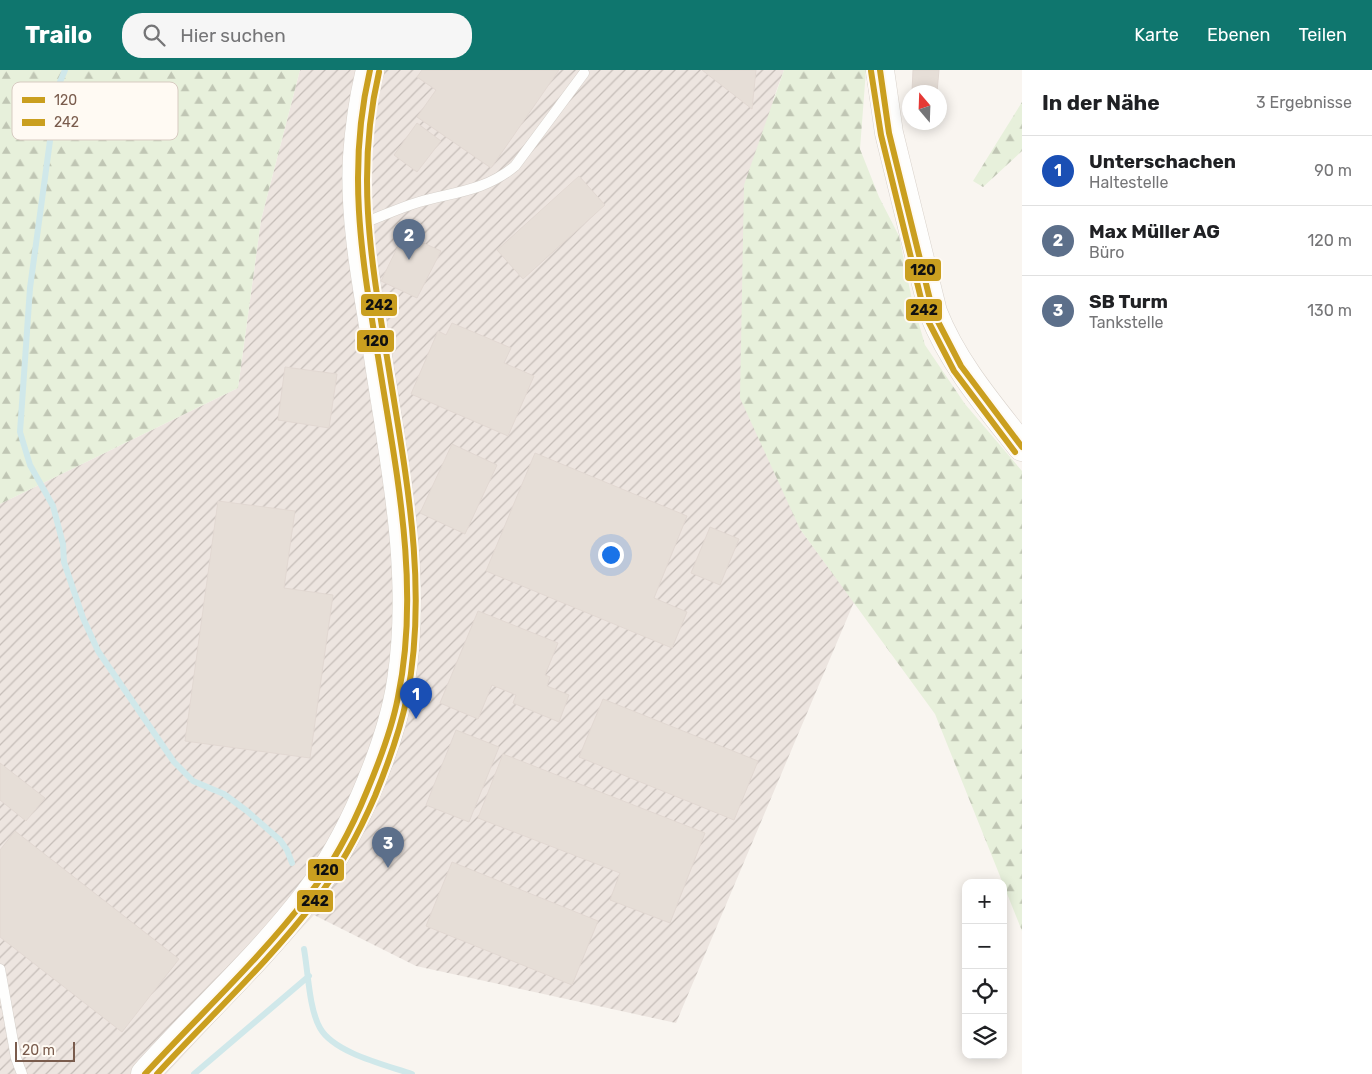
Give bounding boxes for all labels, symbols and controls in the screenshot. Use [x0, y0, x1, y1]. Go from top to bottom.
search box [122, 13, 472, 58]
text: Trailo [25, 21, 92, 49]
icon: search [140, 21, 168, 49]
text: Hier suchen [180, 24, 286, 47]
text: Karte [1134, 24, 1179, 46]
text: Ebenen [1207, 24, 1271, 46]
text: Teilen [1299, 24, 1347, 46]
legend [12, 82, 178, 140]
north arrow [902, 85, 947, 130]
text: In der Nähe [1042, 90, 1160, 115]
text: 120 [54, 92, 77, 109]
text: 3 Ergebnisse [1256, 93, 1352, 112]
text: 242 [54, 114, 79, 131]
text: Unterschachen [1089, 150, 1236, 173]
text: 1 [1054, 161, 1062, 180]
text: 90 m [1314, 161, 1352, 180]
text: Haltestelle [1089, 173, 1168, 192]
pin: 2 [393, 219, 425, 260]
text: Max Müller AG [1089, 220, 1220, 243]
text: 2 [1053, 231, 1063, 250]
text: 120 m [1307, 231, 1352, 250]
text: Büro [1089, 243, 1124, 262]
line badge: 120 [904, 258, 942, 282]
text: 120 [910, 262, 936, 279]
text: SB Turm [1089, 290, 1168, 313]
line badge: 242 [360, 293, 398, 317]
text: 242 [365, 297, 393, 314]
line badge: 242 [905, 298, 943, 322]
text: 3 [1053, 301, 1063, 320]
text: 130 m [1307, 301, 1352, 320]
text: 242 [910, 302, 938, 319]
text: Tankstelle [1089, 313, 1164, 332]
line badge: 120 [356, 329, 395, 353]
text: 120 [363, 333, 389, 350]
your location [598, 542, 624, 568]
pin: 1 [400, 678, 432, 719]
pin: 3 [372, 827, 404, 868]
line badge: 120 [307, 858, 345, 882]
text: 120 [313, 862, 339, 879]
map controls [962, 879, 1007, 1059]
button: + [962, 879, 1007, 924]
line badge: 242 [296, 889, 334, 913]
text: 242 [301, 893, 329, 910]
button: − [962, 924, 1007, 969]
button: locate [962, 969, 1007, 1014]
button: layers [962, 1014, 1007, 1059]
scale bar [15, 1039, 75, 1062]
text: 20 m [22, 1042, 55, 1059]

